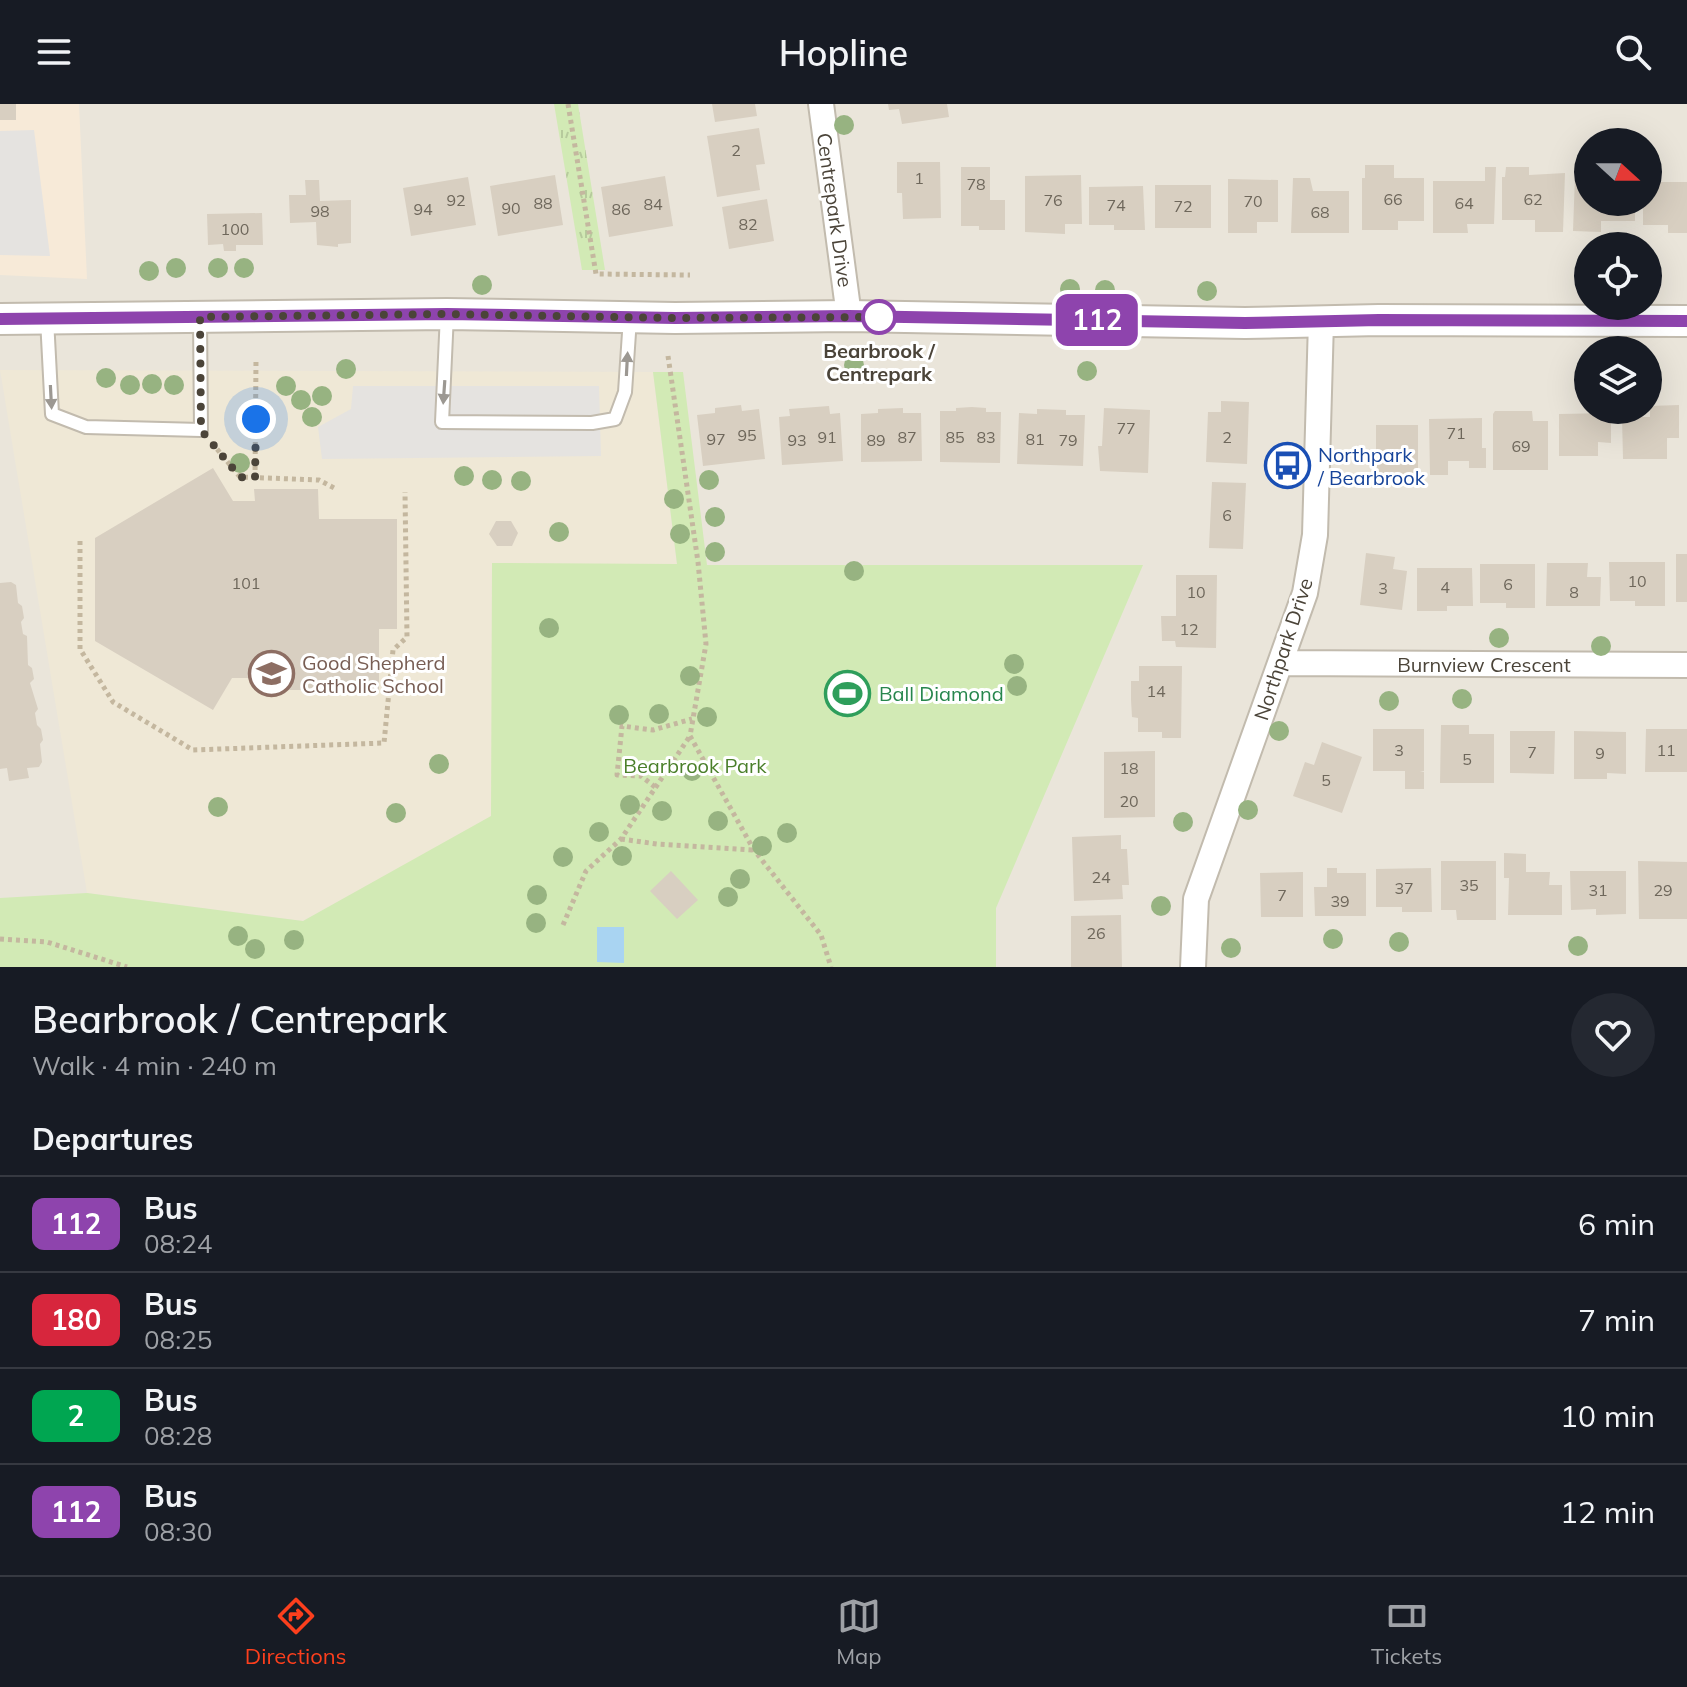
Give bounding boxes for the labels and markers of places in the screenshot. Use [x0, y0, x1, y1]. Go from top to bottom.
marker: Bearbrook / Centrepark [862, 300, 896, 334]
place label: Bearbrook / Centrepark [823, 338, 935, 386]
bus stop icon: Northpark / Bearbrook [1263, 442, 1311, 490]
place label: Northpark / Bearbrook [1317, 442, 1426, 490]
school or university icon: Good Shepherd Catholic School [247, 649, 295, 697]
place label: Good Shepherd Catholic School [302, 650, 445, 698]
sports icon: Ball Diamond [824, 669, 872, 717]
place label: Ball Diamond [879, 681, 1004, 706]

